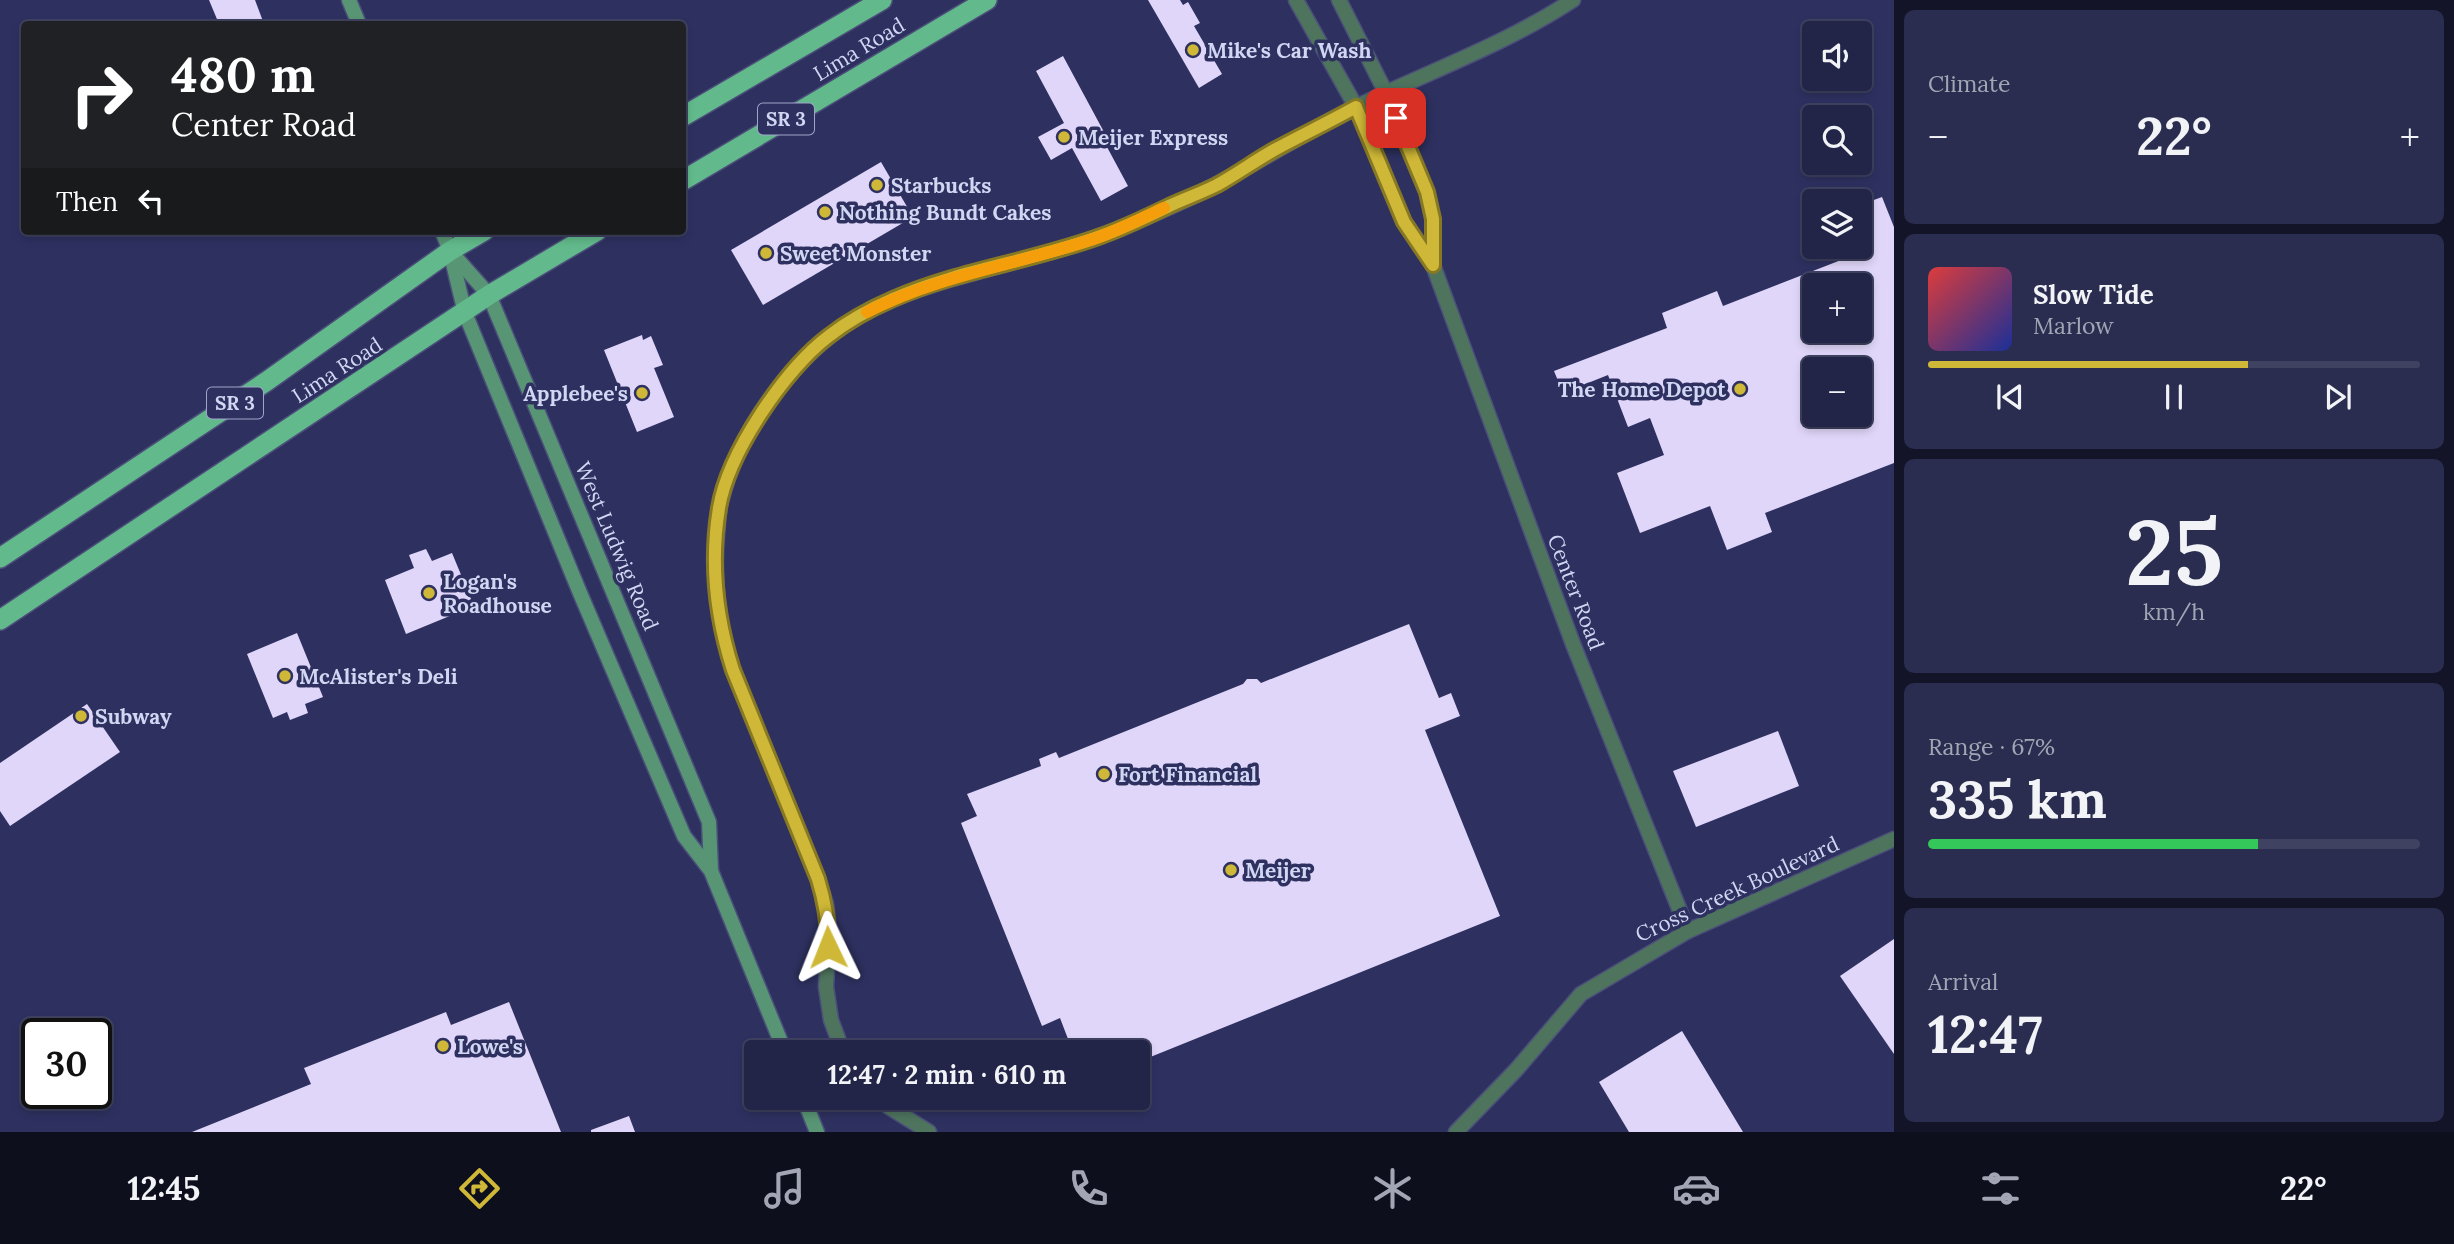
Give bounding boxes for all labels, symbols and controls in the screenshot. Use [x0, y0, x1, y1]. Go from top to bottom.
street label: Lima Road [808, 11, 910, 87]
map controls [1802, 21, 1872, 427]
button: sound [1802, 21, 1872, 91]
place label: Mike's Car Wash [1207, 37, 1372, 64]
marker: Mike's Car Wash [1185, 42, 1201, 58]
text: 480 m [171, 43, 315, 105]
icon: right [56, 49, 147, 140]
text: Climate [1928, 69, 2010, 98]
pin [1366, 88, 1426, 148]
icon: arrive [1377, 99, 1415, 137]
text: 22° [2136, 103, 2212, 169]
text: Center Road [171, 104, 356, 145]
road number: SR 3 [758, 104, 814, 134]
button: search [1802, 105, 1872, 175]
text: − [1928, 113, 1948, 161]
text: + [2400, 113, 2420, 161]
place label: Meijer Express [1078, 124, 1228, 151]
marker: Meijer Express [1056, 129, 1072, 145]
place label: Starbucks [891, 172, 992, 199]
marker: Starbucks [869, 177, 885, 193]
icon: left [132, 182, 170, 220]
text: Then [56, 185, 118, 218]
button: layers [1802, 189, 1872, 259]
place label: Nothing Bundt Cakes [839, 199, 1051, 226]
marker: Nothing Bundt Cakes [817, 204, 833, 220]
place label: Sweet Monster [780, 240, 931, 267]
marker: Sweet Monster [758, 245, 774, 261]
button: + [1802, 273, 1872, 343]
text: Slow Tide [2033, 278, 2154, 311]
text: Marlow [2033, 311, 2114, 340]
street label: Lima Road [287, 331, 387, 409]
button: − [1802, 357, 1872, 427]
place label: The Home Depot [1558, 376, 1726, 403]
icon: previous [1991, 378, 2029, 416]
icon: pause [2155, 378, 2193, 416]
icon: next [2319, 378, 2357, 416]
place label: Applebee's [523, 380, 628, 407]
marker: The Home Depot [1732, 381, 1748, 397]
marker: Applebee's [634, 385, 650, 401]
road number: SR 3 [207, 388, 263, 418]
street label: West Ludwig Road [569, 458, 665, 634]
text: 25 [2125, 493, 2223, 610]
street label: Center Road [1542, 530, 1610, 654]
place label: Logan's Roadhouse [443, 568, 552, 619]
marker: Logan's Roadhouse [421, 585, 437, 601]
text: km/h [2143, 597, 2205, 626]
place label: McAlister's Deli [299, 663, 458, 690]
marker: McAlister's Deli [277, 668, 293, 684]
place label: Subway [95, 703, 172, 730]
marker: Subway [73, 708, 89, 724]
text: Range · 67% [1928, 732, 2055, 761]
place label: Fort Financial [1118, 761, 1257, 788]
marker: Fort Financial [1096, 766, 1112, 782]
text: 335 km [1928, 766, 2107, 832]
street label: Cross Creek Boulevard [1631, 830, 1843, 948]
place label: Meijer [1245, 857, 1311, 884]
marker: Meijer [1223, 862, 1239, 878]
position arrow [791, 910, 865, 984]
text: Arrival [1928, 967, 1998, 996]
text: 12:47 [1928, 1001, 2043, 1067]
speed limit sign: 30 [21, 1018, 112, 1109]
place label: Lowe's [457, 1033, 523, 1060]
marker: Lowe's [435, 1038, 451, 1054]
text: 12:47 · 2 min · 610 m [828, 1058, 1066, 1091]
icon: directions [455, 1164, 504, 1213]
icon: music [760, 1164, 809, 1213]
icon: phone [1064, 1164, 1113, 1213]
icon: climate [1368, 1164, 1417, 1213]
icon: car [1672, 1164, 1721, 1213]
icon: filters [1976, 1164, 2025, 1213]
text: 12:45 [128, 1168, 200, 1209]
text: 22° [2280, 1168, 2326, 1209]

